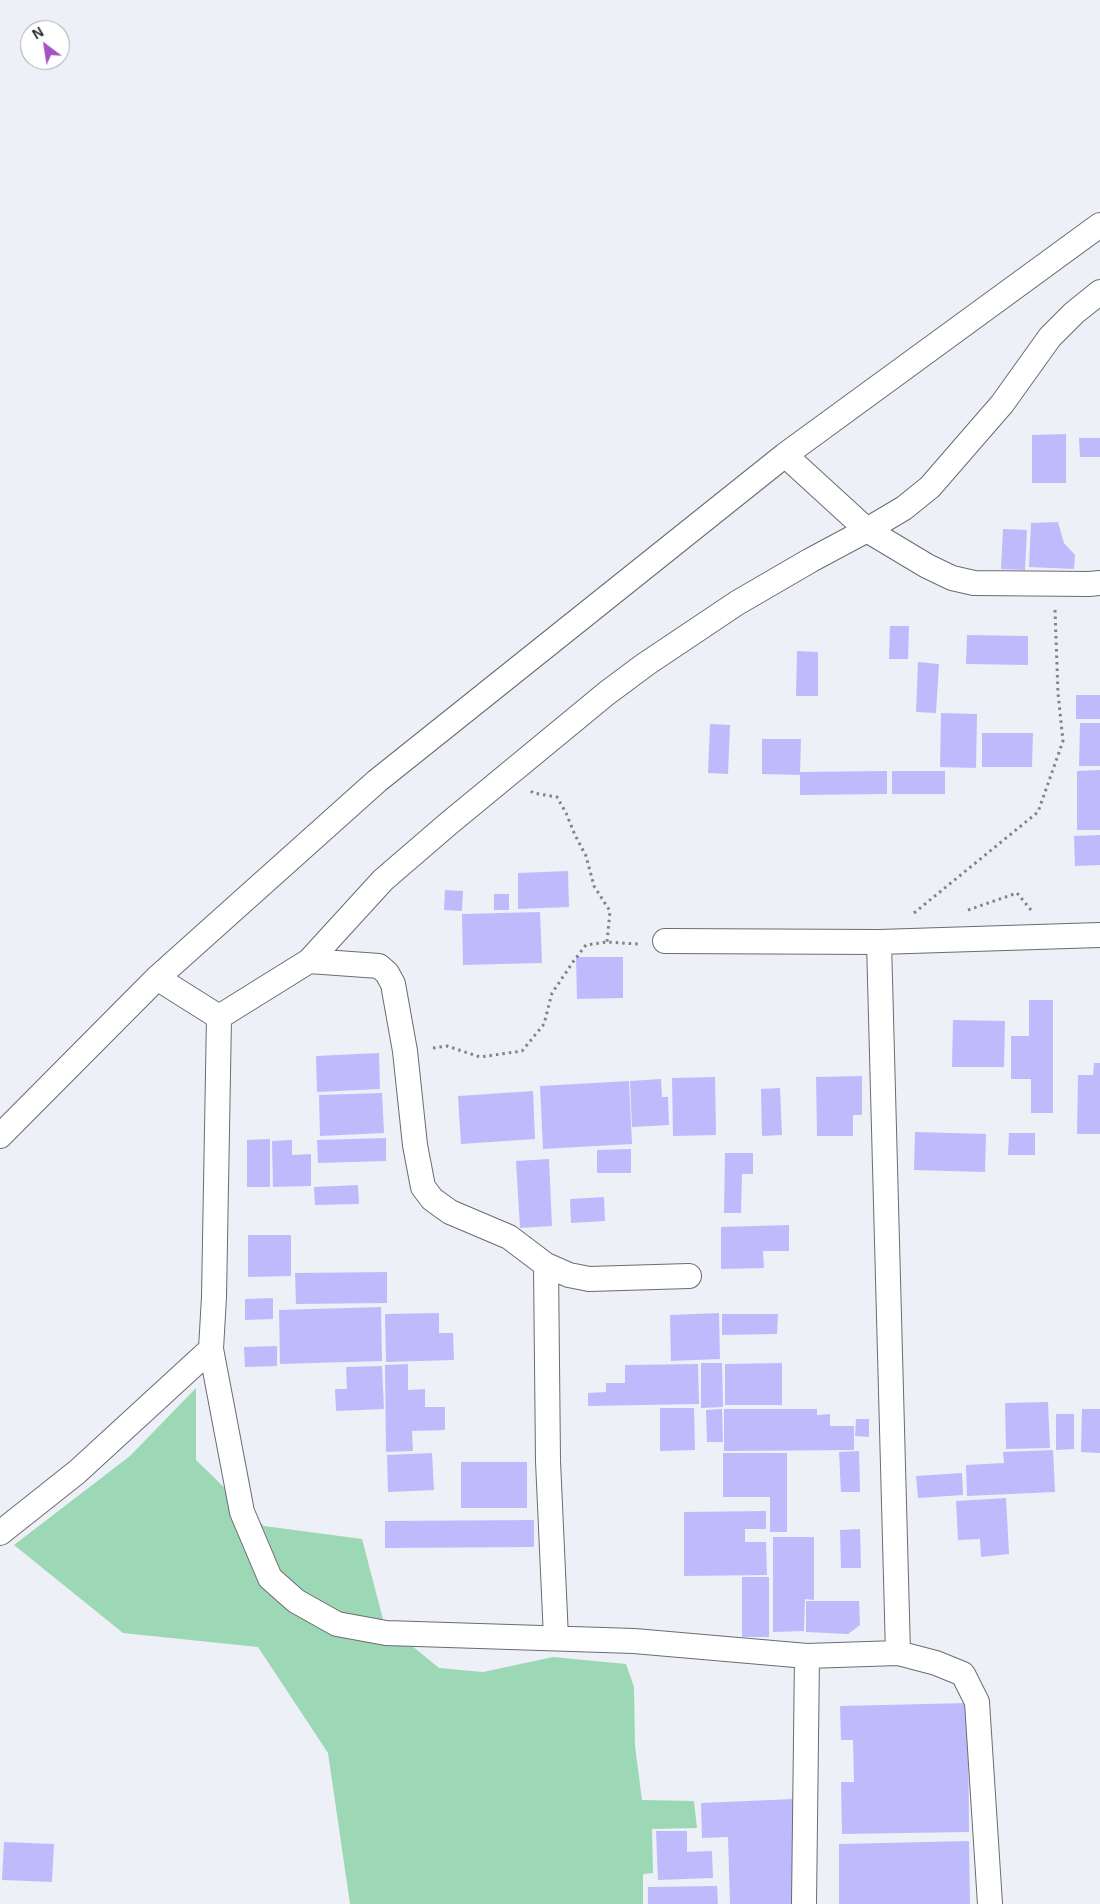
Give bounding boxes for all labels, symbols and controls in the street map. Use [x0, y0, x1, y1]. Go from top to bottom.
north arrow [20, 20, 70, 70]
text: N [29, 24, 46, 42]

